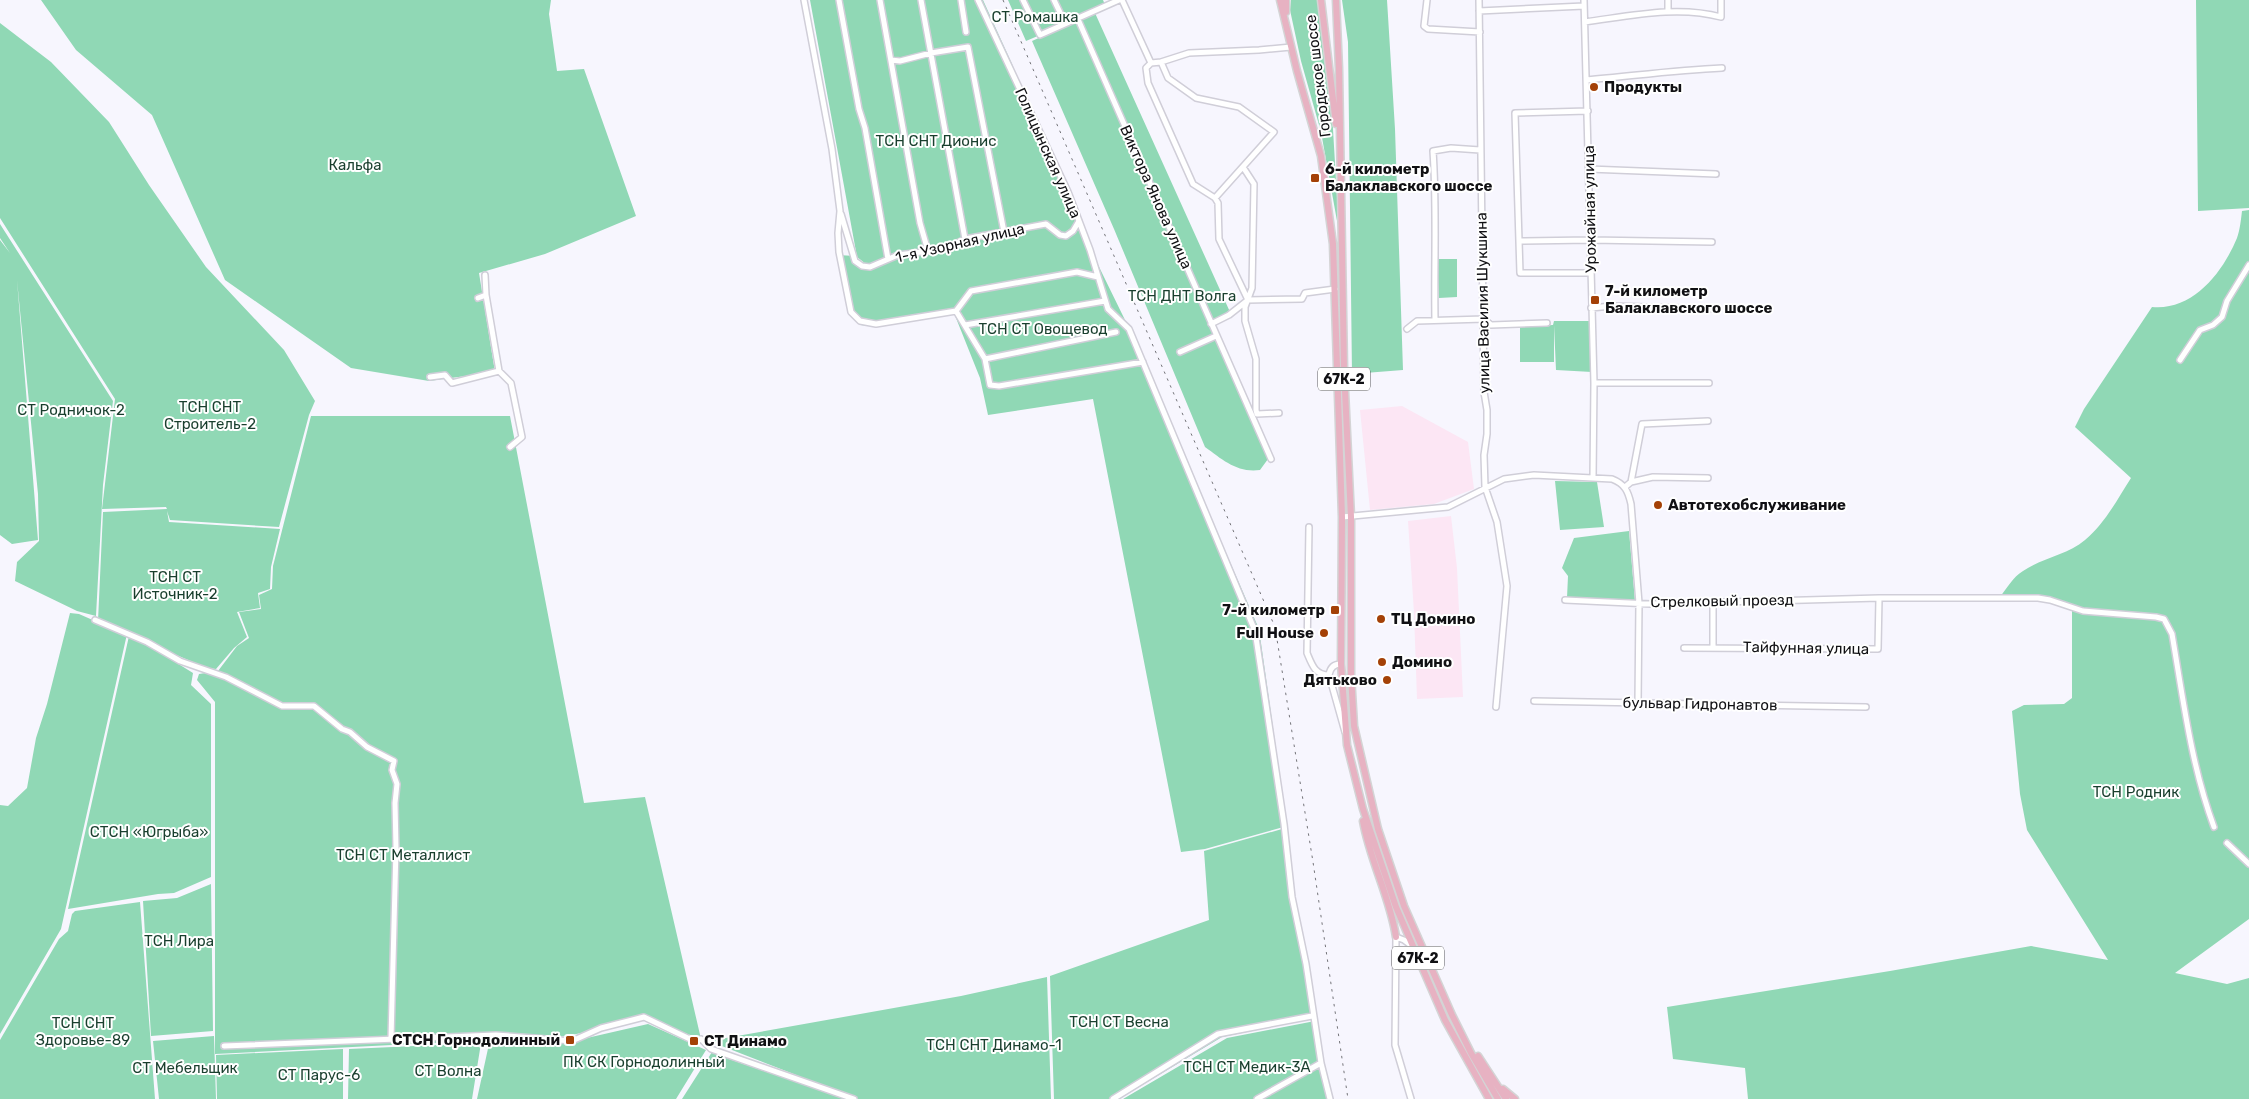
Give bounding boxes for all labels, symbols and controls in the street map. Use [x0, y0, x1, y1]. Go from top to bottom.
park label: СТ Ромашка [991, 8, 1079, 26]
street label: Городское шоссе [1302, 14, 1334, 138]
place label: Продукты [1604, 78, 1682, 96]
marker: Продукты [1588, 81, 1600, 93]
street label: Голицынская улица [1011, 85, 1085, 221]
street label: Виктора Янова улица [1116, 122, 1196, 272]
park label: ТСН СНТ Дионис [875, 132, 997, 150]
street label: Урожайная улица [1580, 145, 1600, 273]
park label: Кальфа [328, 156, 382, 174]
place label: 6-й километр Балаклавского шоccе [1325, 160, 1493, 195]
marker: 6-й километр Балаклавского шоccе [1309, 172, 1321, 184]
street label: улица Василия Шукшина [1472, 212, 1494, 394]
street label: 1-я Узорная улица [894, 219, 1026, 267]
place label: 7-й километр Балаклавского шоссе [1605, 282, 1773, 317]
park label: ТСН ДНТ Волга [1128, 287, 1236, 305]
marker: 7-й километр Балаклавского шоссе [1589, 294, 1601, 306]
park label: ТСН СТ Овощевод [978, 320, 1108, 338]
road number: 67К-2 [1318, 368, 1370, 390]
park label: ТСН СНТ Строитель-2 [164, 398, 256, 433]
park label: СТ Родничок-2 [17, 401, 125, 419]
place label: Автотехобслуживание [1668, 496, 1846, 514]
marker: Автотехобслуживание [1652, 499, 1664, 511]
park label: ТСН СТ Источник-2 [132, 568, 218, 603]
street label: Стрелковый проезд [1650, 591, 1794, 611]
place label: 7-й километр [1222, 601, 1325, 619]
marker: 7-й километр [1329, 604, 1341, 616]
place label: ТЦ Домино [1391, 610, 1475, 628]
marker: ТЦ Домино [1375, 613, 1387, 625]
place label: Full House [1236, 624, 1314, 642]
marker: Full House [1318, 627, 1330, 639]
street label: Тайфунная улица [1743, 638, 1869, 658]
place label: Домино [1392, 653, 1452, 671]
marker: Домино [1376, 656, 1388, 668]
place label: Дятьково [1303, 671, 1377, 689]
marker: Дятьково [1381, 674, 1393, 686]
street label: бульвар Гидронавтов [1622, 694, 1778, 714]
park label: ТСН Родник [2093, 783, 2179, 801]
park label: СТСН «Югрыба» [90, 823, 208, 841]
park label: ТСН СТ Металлист [336, 846, 470, 864]
park label: ТСН Лира [144, 932, 214, 950]
road number: 67К-2 [1392, 946, 1444, 970]
park label: ТСН СТ Весна [1069, 1013, 1169, 1031]
park label: ТСН СНТ Здоровье-89 [36, 1014, 130, 1049]
place label: СТСН Горнодолинный [392, 1031, 560, 1049]
place label: СТ Динамо [704, 1032, 787, 1050]
marker: СТСН Горнодолинный [564, 1034, 576, 1046]
marker: СТ Динамо [688, 1035, 700, 1047]
park label: ТСН СНТ Динамо-1 [926, 1036, 1062, 1054]
park label: ПК СК Горнодолинный [563, 1053, 725, 1071]
park label: ТСН СТ Медик-3А [1183, 1058, 1311, 1076]
park label: СТ Мебельщик [132, 1059, 238, 1077]
park label: СТ Волна [415, 1062, 481, 1080]
park label: СТ Парус-6 [278, 1066, 360, 1084]

